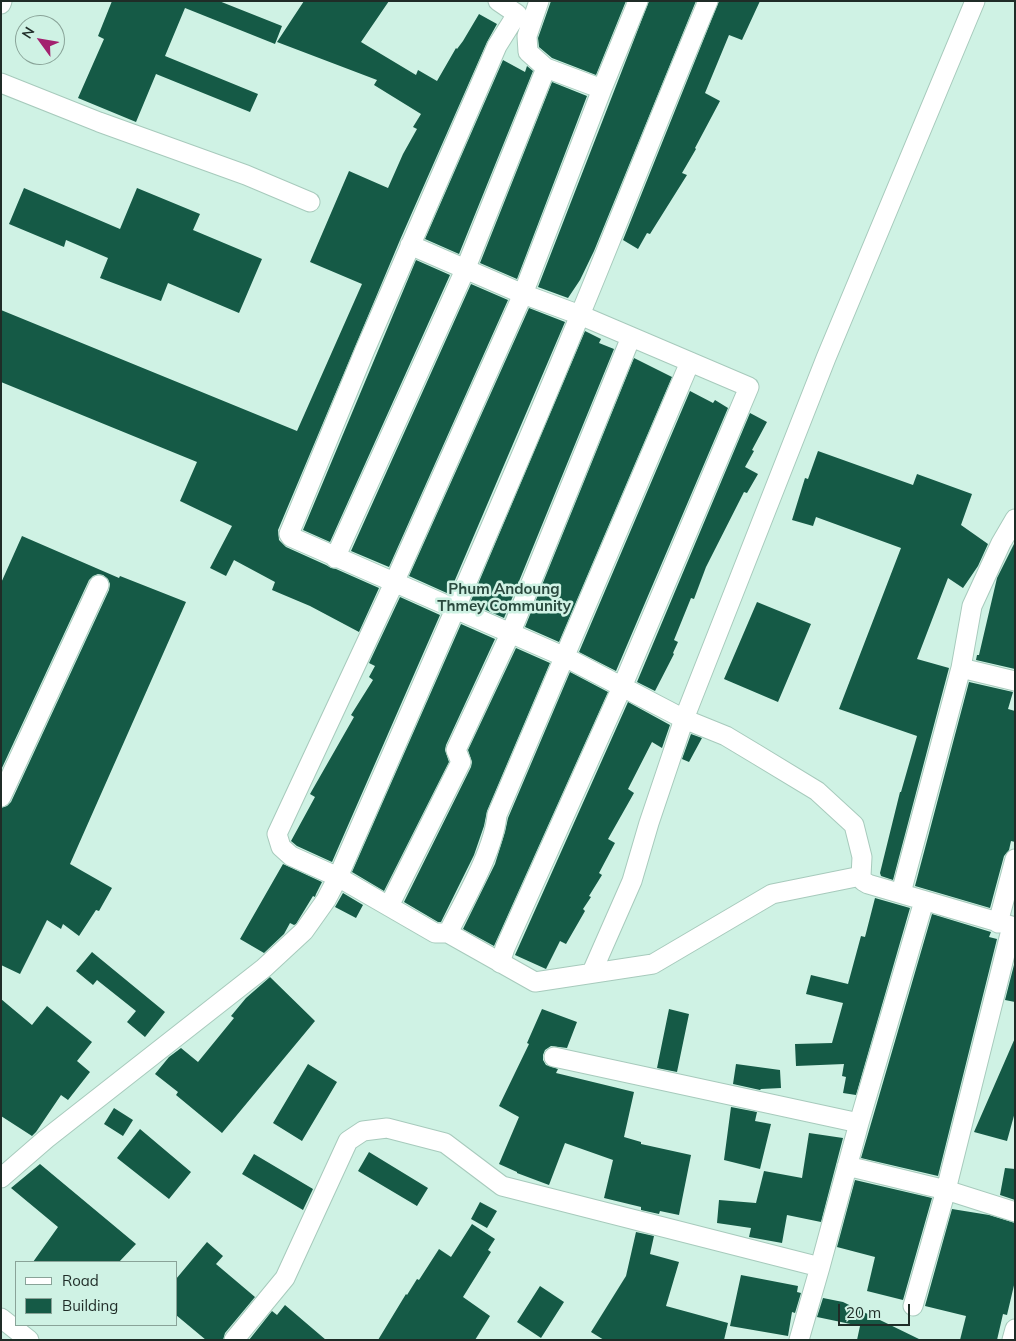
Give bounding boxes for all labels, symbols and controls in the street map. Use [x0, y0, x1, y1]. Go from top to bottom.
north arrow [15, 15, 65, 65]
text: N [18, 23, 39, 42]
district label: Phum Andoung Thmey Community [437, 580, 571, 615]
legend [15, 1261, 178, 1326]
text: Road [62, 1271, 99, 1290]
scale bar [841, 1294, 914, 1326]
text: Building [62, 1296, 118, 1315]
text: 20 m [846, 1303, 881, 1322]

